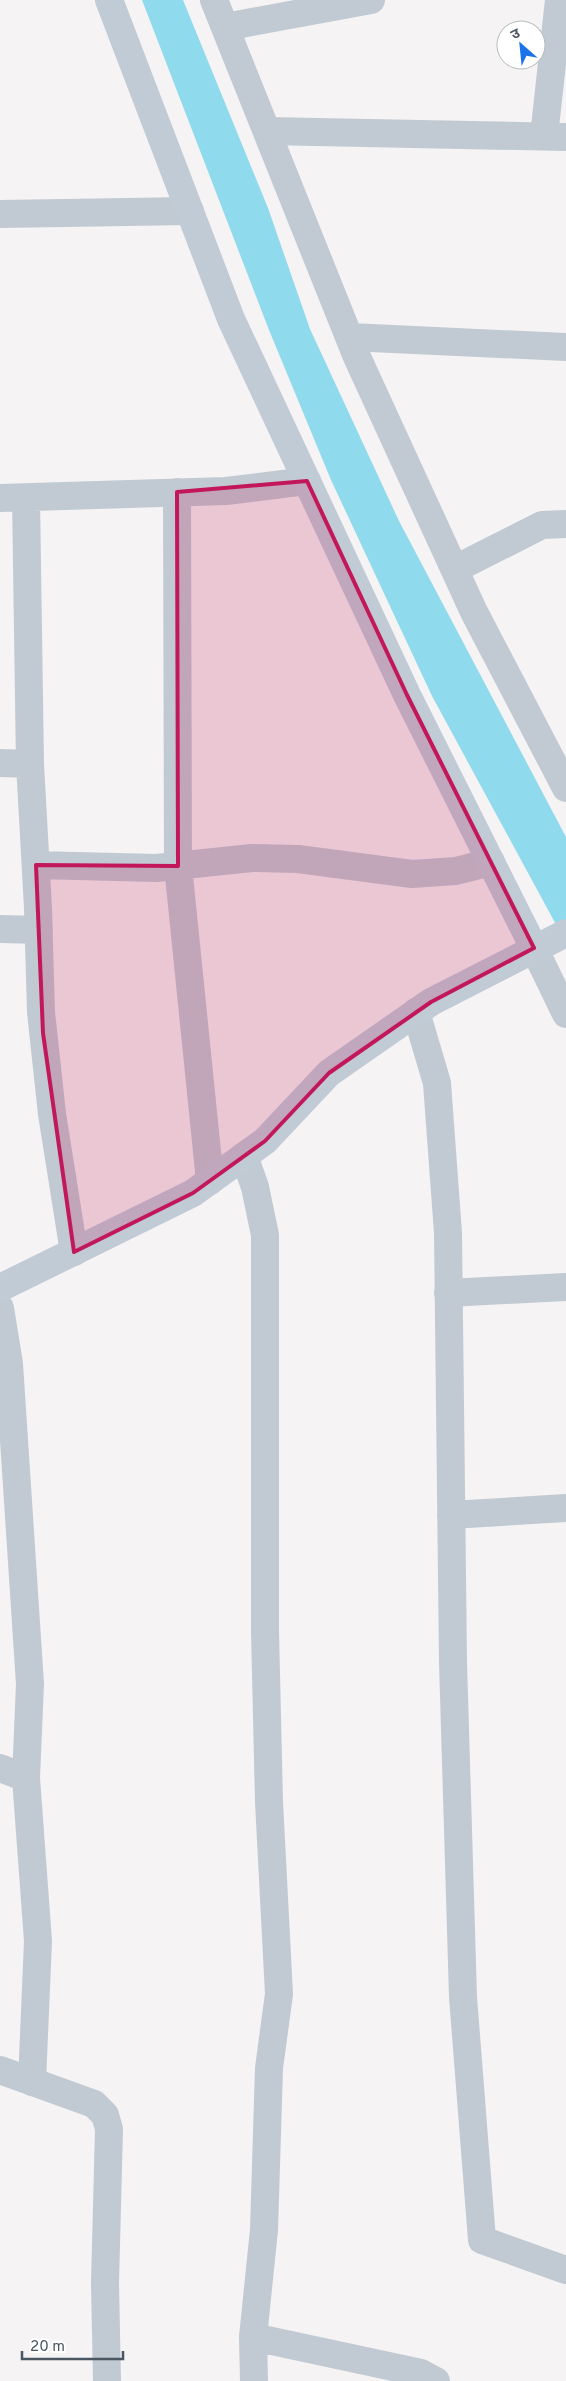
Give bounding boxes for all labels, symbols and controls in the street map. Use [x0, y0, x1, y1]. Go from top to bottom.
north arrow [496, 20, 546, 70]
text: उ [508, 25, 524, 44]
scale bar [22, 2328, 124, 2360]
text: 20 m [30, 2338, 65, 2357]

